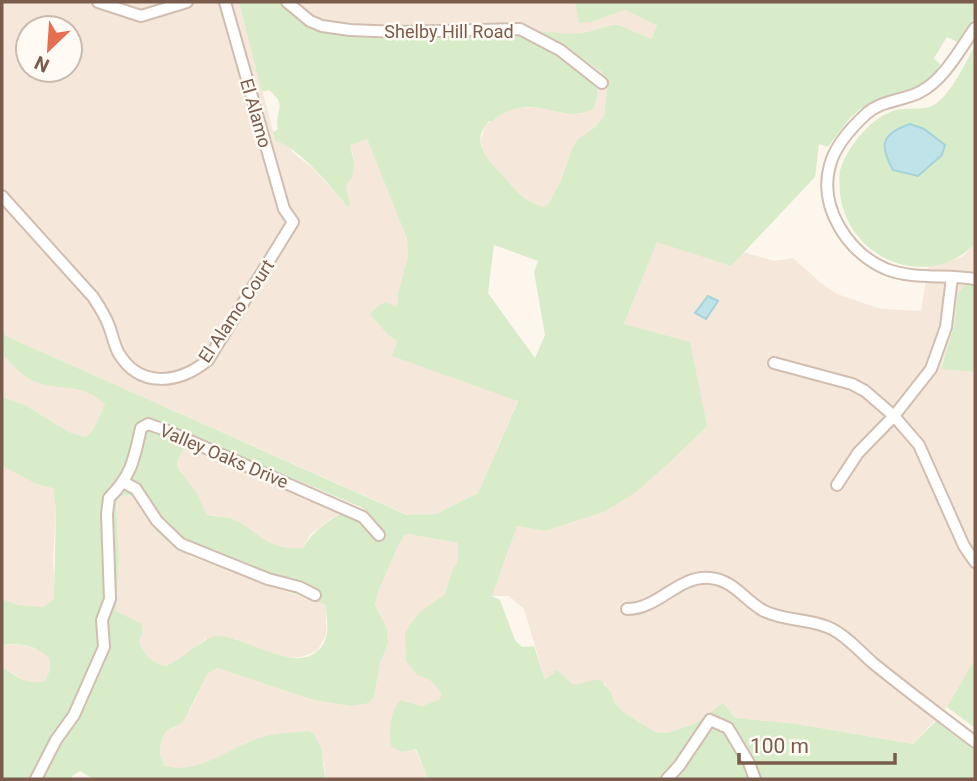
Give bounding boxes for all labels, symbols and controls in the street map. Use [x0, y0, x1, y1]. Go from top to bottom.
north arrow [14, 14, 84, 84]
street label: Shelby Hill Road [384, 21, 514, 42]
text: N [31, 51, 53, 77]
street label: El Alamo [236, 76, 276, 150]
street label: El Alamo Court [194, 255, 278, 367]
street label: Valley Oaks Drive [157, 419, 291, 493]
scale bar [739, 722, 895, 766]
text: 100 m [750, 734, 809, 758]

